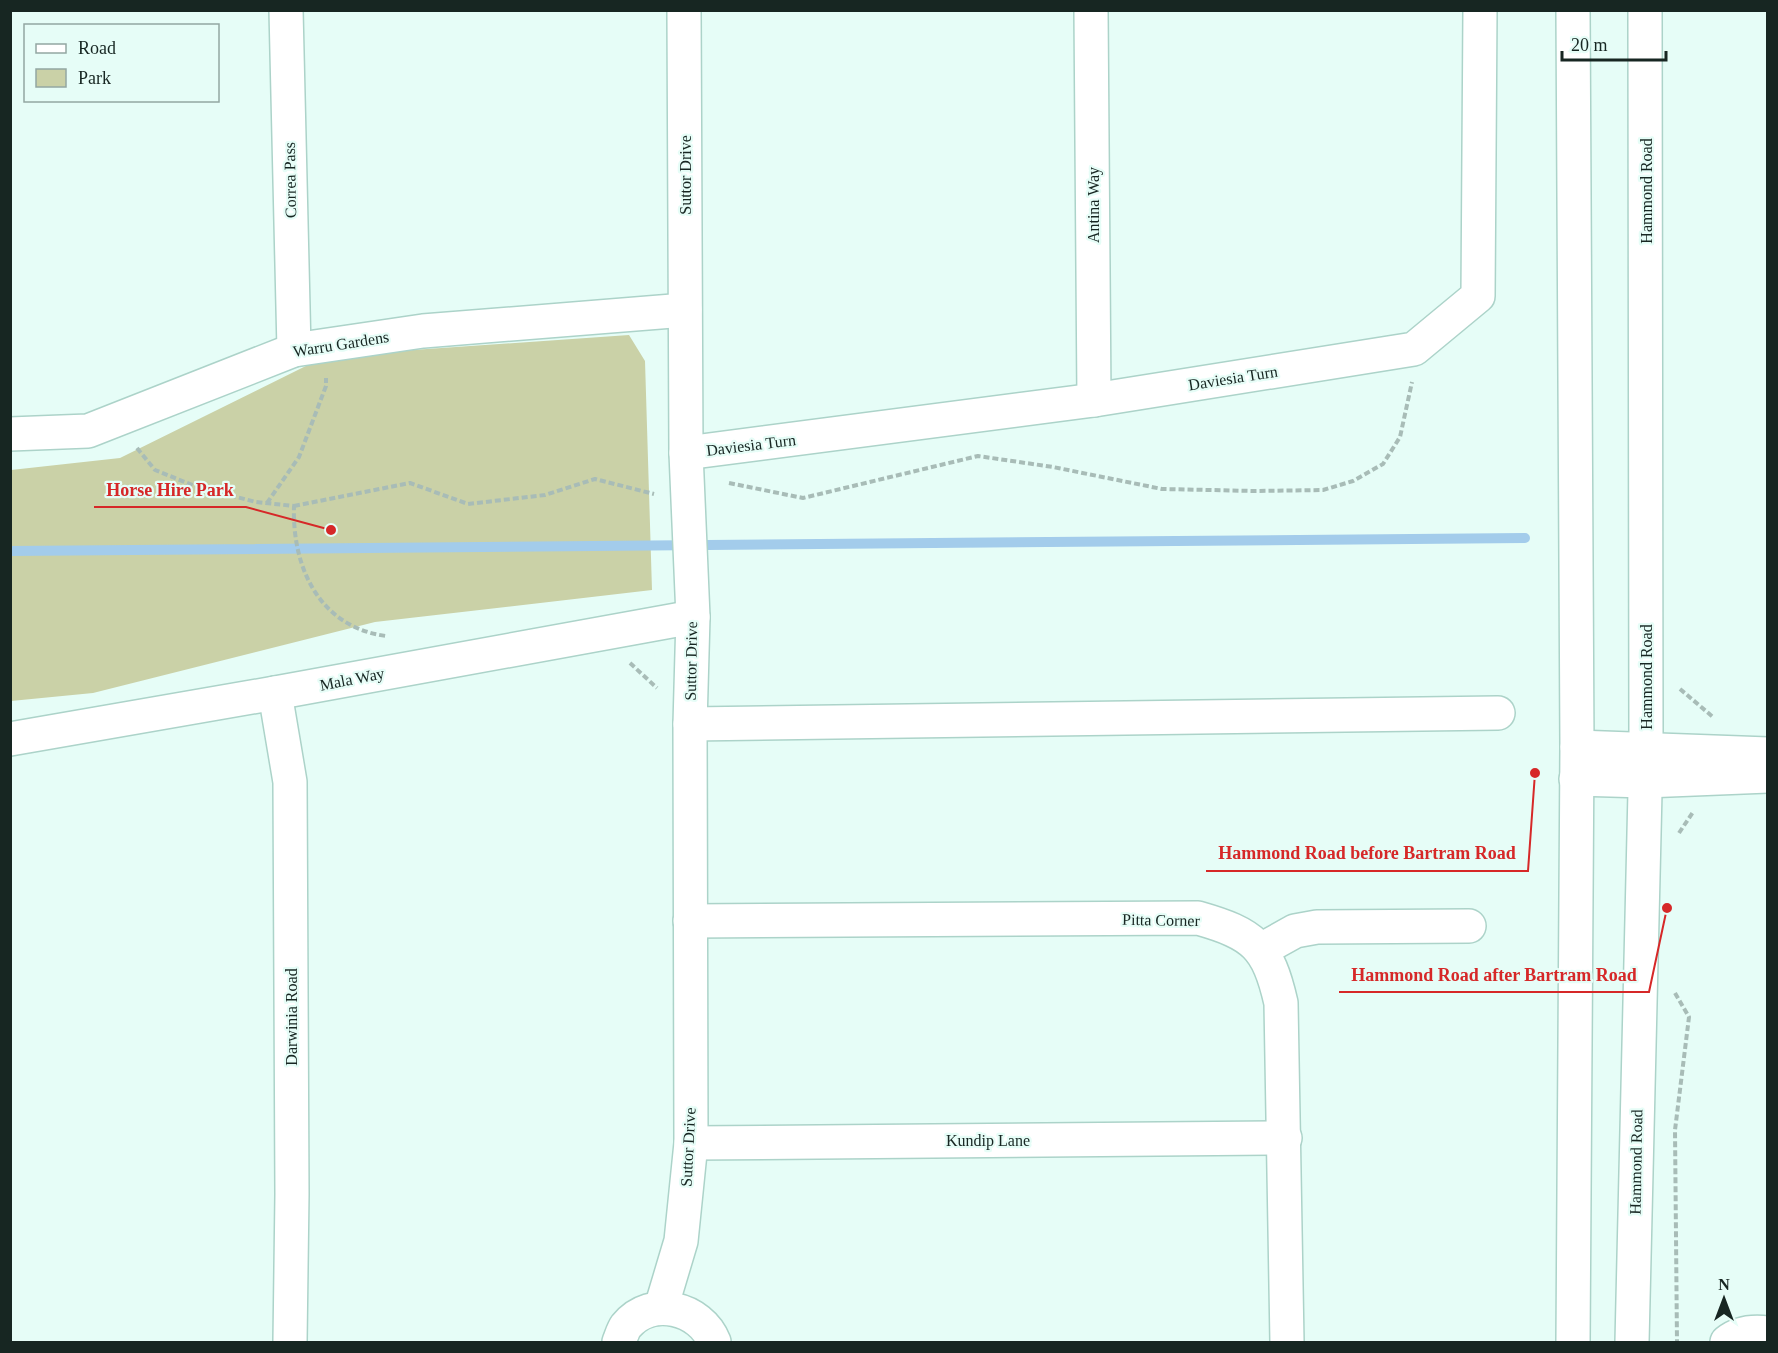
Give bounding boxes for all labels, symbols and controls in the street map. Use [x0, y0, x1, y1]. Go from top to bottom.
legend [24, 24, 219, 102]
scale bar [1562, 24, 1666, 62]
text: 20 m [1571, 35, 1608, 55]
text: Road [78, 38, 116, 58]
text: Park [78, 68, 111, 88]
street label: Suttor Drive [677, 135, 694, 215]
street label: Hammond Road [1638, 138, 1655, 244]
street label: Correa Pass [281, 142, 299, 218]
street label: Antina Way [1085, 167, 1103, 243]
street label: Warru Gardens [292, 328, 390, 360]
street label: Daviesia Turn [1187, 363, 1279, 393]
street label: Daviesia Turn [705, 431, 797, 459]
callout: Horse Hire Park [94, 471, 246, 507]
text: Horse Hire Park [106, 480, 234, 500]
street label: Suttor Drive [682, 621, 700, 701]
street label: Hammond Road [1638, 624, 1655, 730]
street label: Mala Way [318, 664, 386, 695]
callout: Hammond Road before Bartram Road [1206, 835, 1528, 871]
text: Hammond Road before Bartram Road [1218, 843, 1516, 863]
street label: Pitta Corner [1122, 911, 1201, 929]
callout: Hammond Road after Bartram Road [1339, 956, 1649, 992]
text: Hammond Road after Bartram Road [1351, 965, 1637, 985]
street label: Darwinia Road [283, 968, 300, 1066]
street label: Suttor Drive [677, 1107, 699, 1187]
street label: Hammond Road [1627, 1109, 1645, 1215]
street label: Kundip Lane [946, 1132, 1030, 1150]
north arrow [1694, 1269, 1754, 1329]
text: N [1718, 1276, 1730, 1293]

